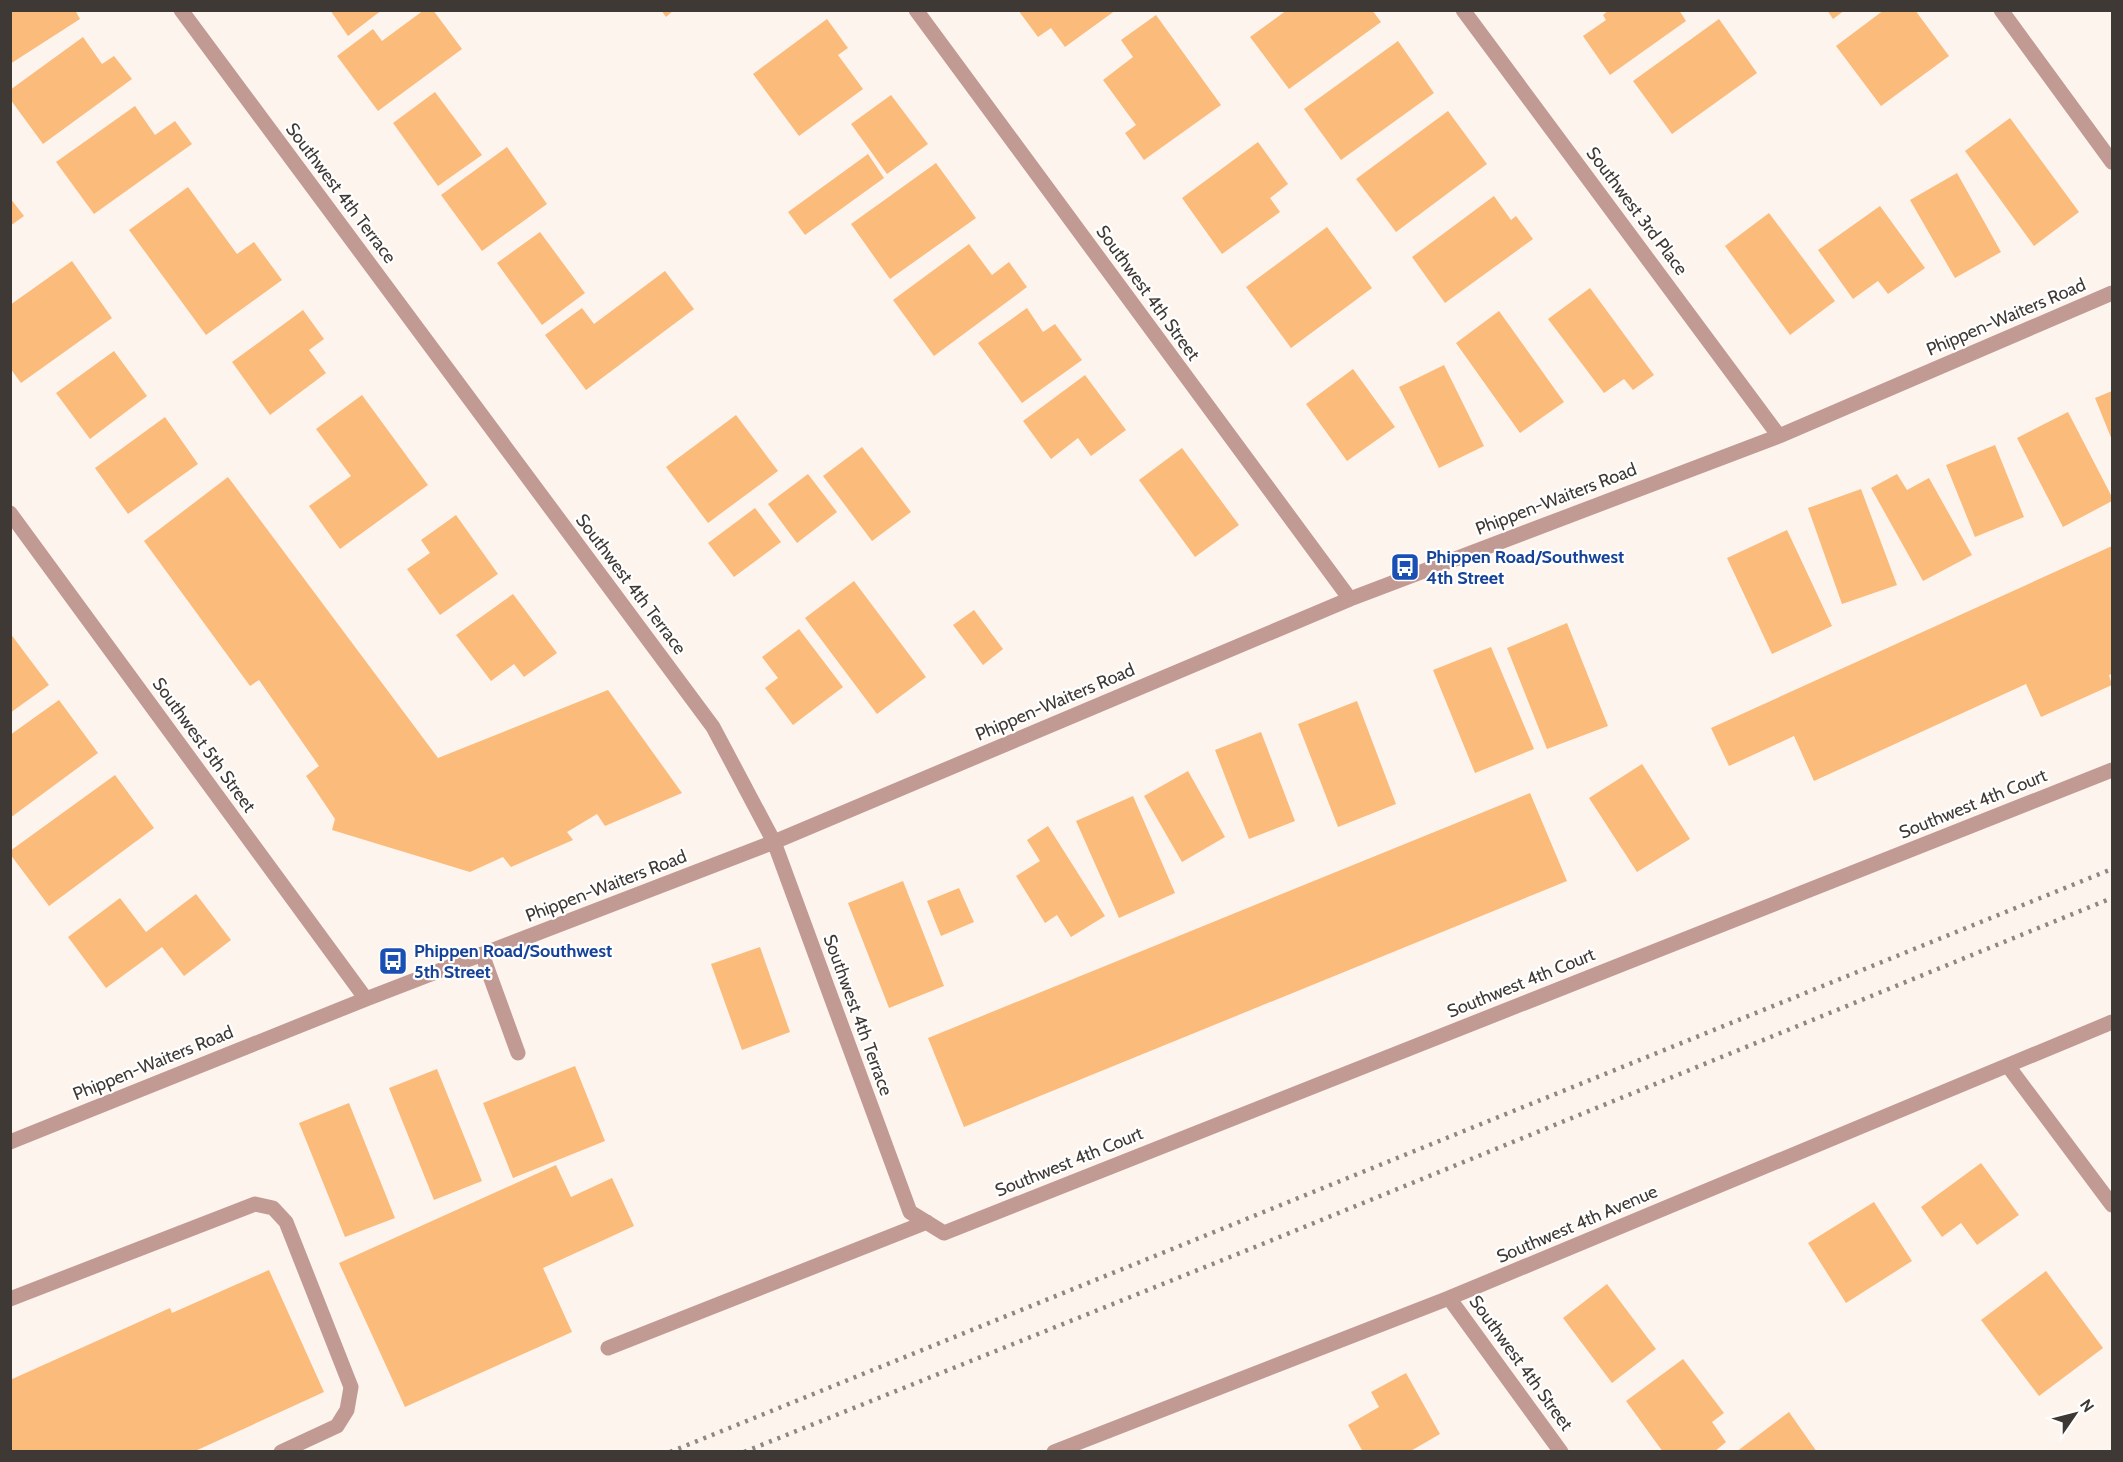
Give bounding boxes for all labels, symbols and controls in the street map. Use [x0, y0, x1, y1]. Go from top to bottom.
street label: Southwest 4th Terrace [281, 118, 401, 268]
street label: Southwest 3rd Place [1582, 143, 1692, 279]
street label: Southwest 4th Street [1092, 221, 1204, 365]
street label: Phippen-Waiters Road [1923, 274, 2089, 360]
street label: Phippen-Waiters Road [1472, 458, 1640, 540]
street label: Southwest 4th Terrace [571, 509, 691, 659]
place label: Phippen Road/Southwest 4th Street [1426, 546, 1624, 589]
bus stop icon: Phippen Road/Southwest 4th Street [1389, 551, 1421, 583]
street label: Phippen-Waiters Road [972, 659, 1138, 745]
street label: Southwest 5th Street [148, 673, 260, 817]
street label: Southwest 4th Court [1896, 764, 2050, 844]
street label: Phippen-Waiters Road [522, 845, 690, 927]
street label: Southwest 4th Terrace [819, 931, 897, 1099]
place label: Phippen Road/Southwest 5th Street [414, 940, 612, 983]
street label: Southwest 4th Court [1444, 943, 1598, 1023]
bus stop icon: Phippen Road/Southwest 5th Street [377, 945, 409, 977]
street label: Phippen-Waiters Road [70, 1021, 236, 1105]
street label: Southwest 4th Court [992, 1122, 1146, 1202]
street label: Southwest 4th Avenue [1493, 1180, 1661, 1268]
street label: Southwest 4th Street [1465, 1291, 1577, 1435]
north arrow [2045, 1384, 2105, 1444]
text: N [2076, 1396, 2098, 1416]

